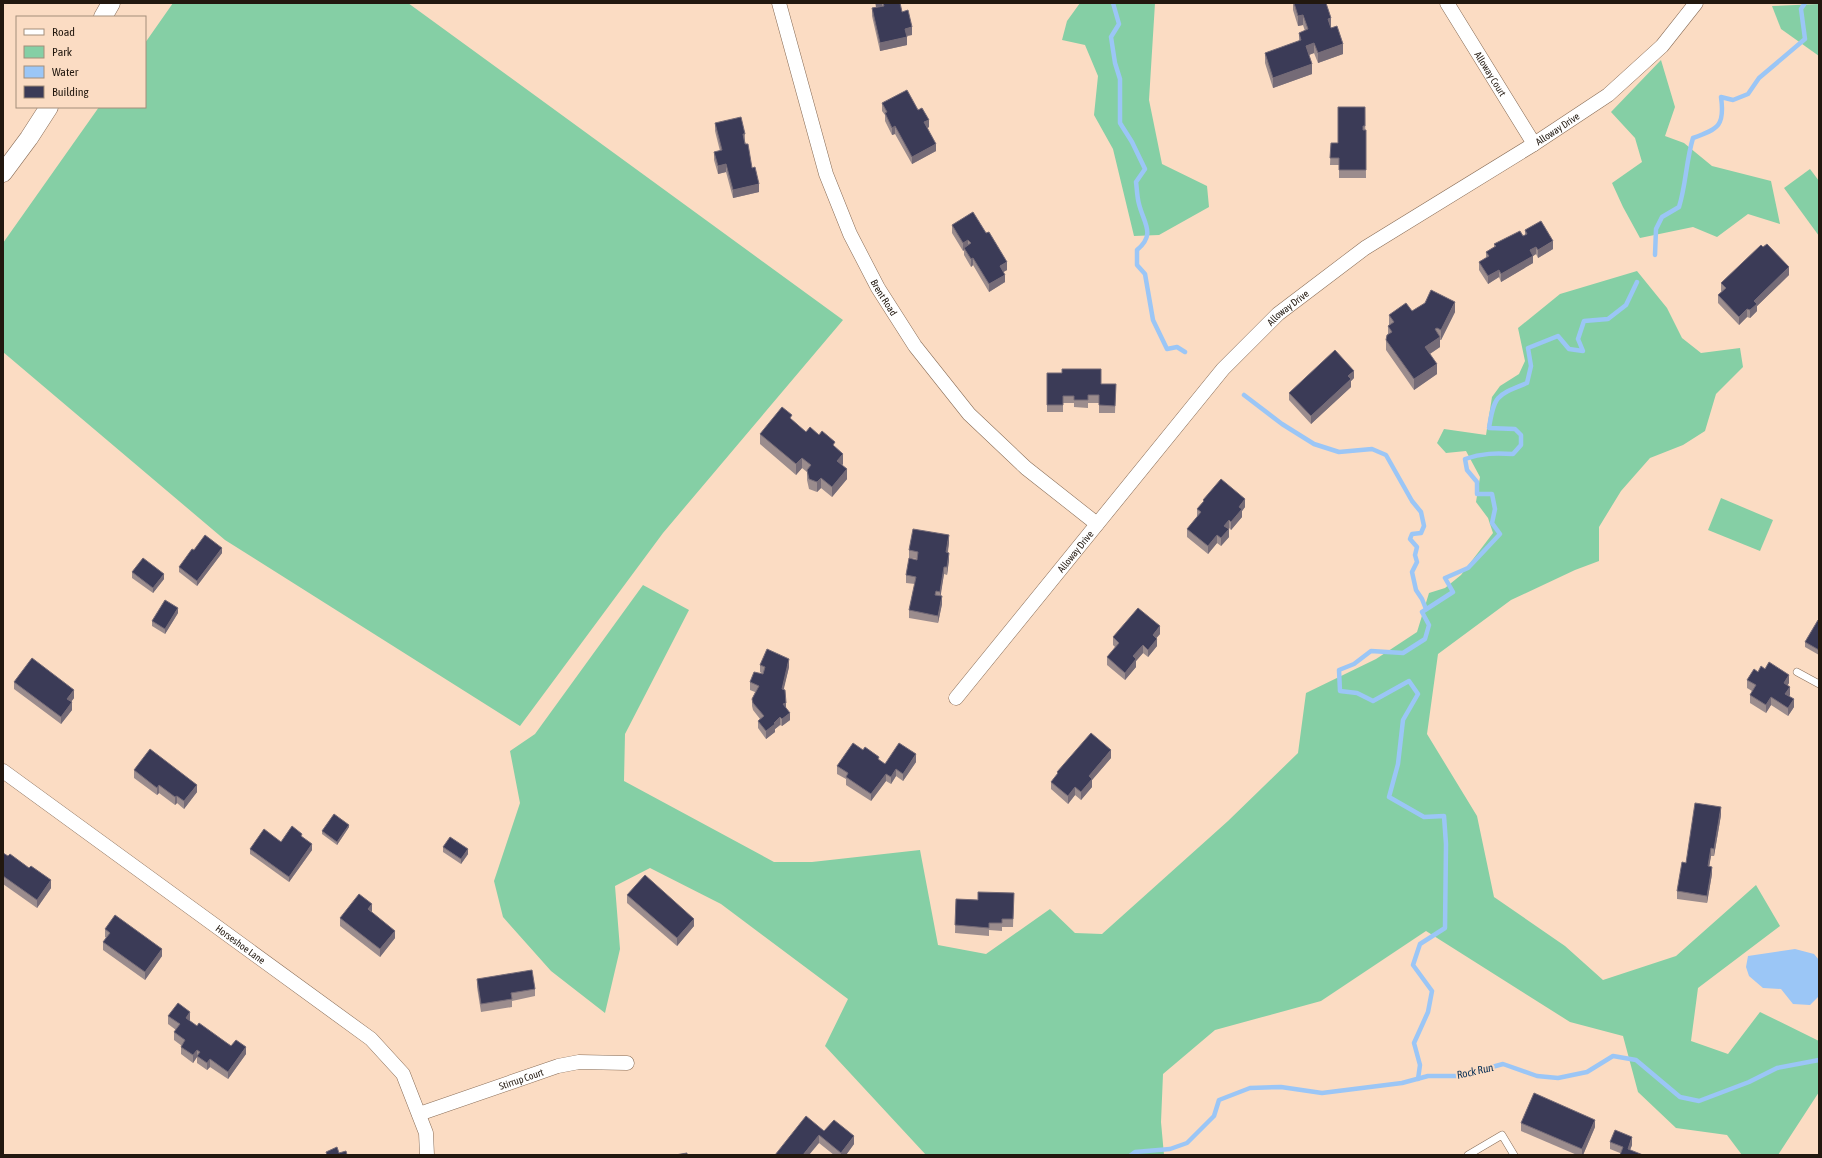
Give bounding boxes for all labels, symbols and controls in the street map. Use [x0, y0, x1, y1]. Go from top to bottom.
legend [16, 16, 146, 108]
text: Road [52, 25, 75, 39]
text: Park [52, 45, 73, 59]
street label: Alloway Court [1473, 49, 1509, 98]
text: Water [52, 65, 79, 79]
text: Building [52, 85, 90, 99]
street label: Alloway Drive [1533, 110, 1582, 147]
street label: Brent Road [869, 277, 900, 318]
street label: Alloway Drive [1264, 287, 1311, 328]
street label: Alloway Drive [1055, 528, 1095, 574]
street label: Horseshoe Lane [214, 922, 268, 966]
water label: Rock Run [1456, 1061, 1495, 1081]
street label: Stirrup Court [498, 1066, 545, 1091]

